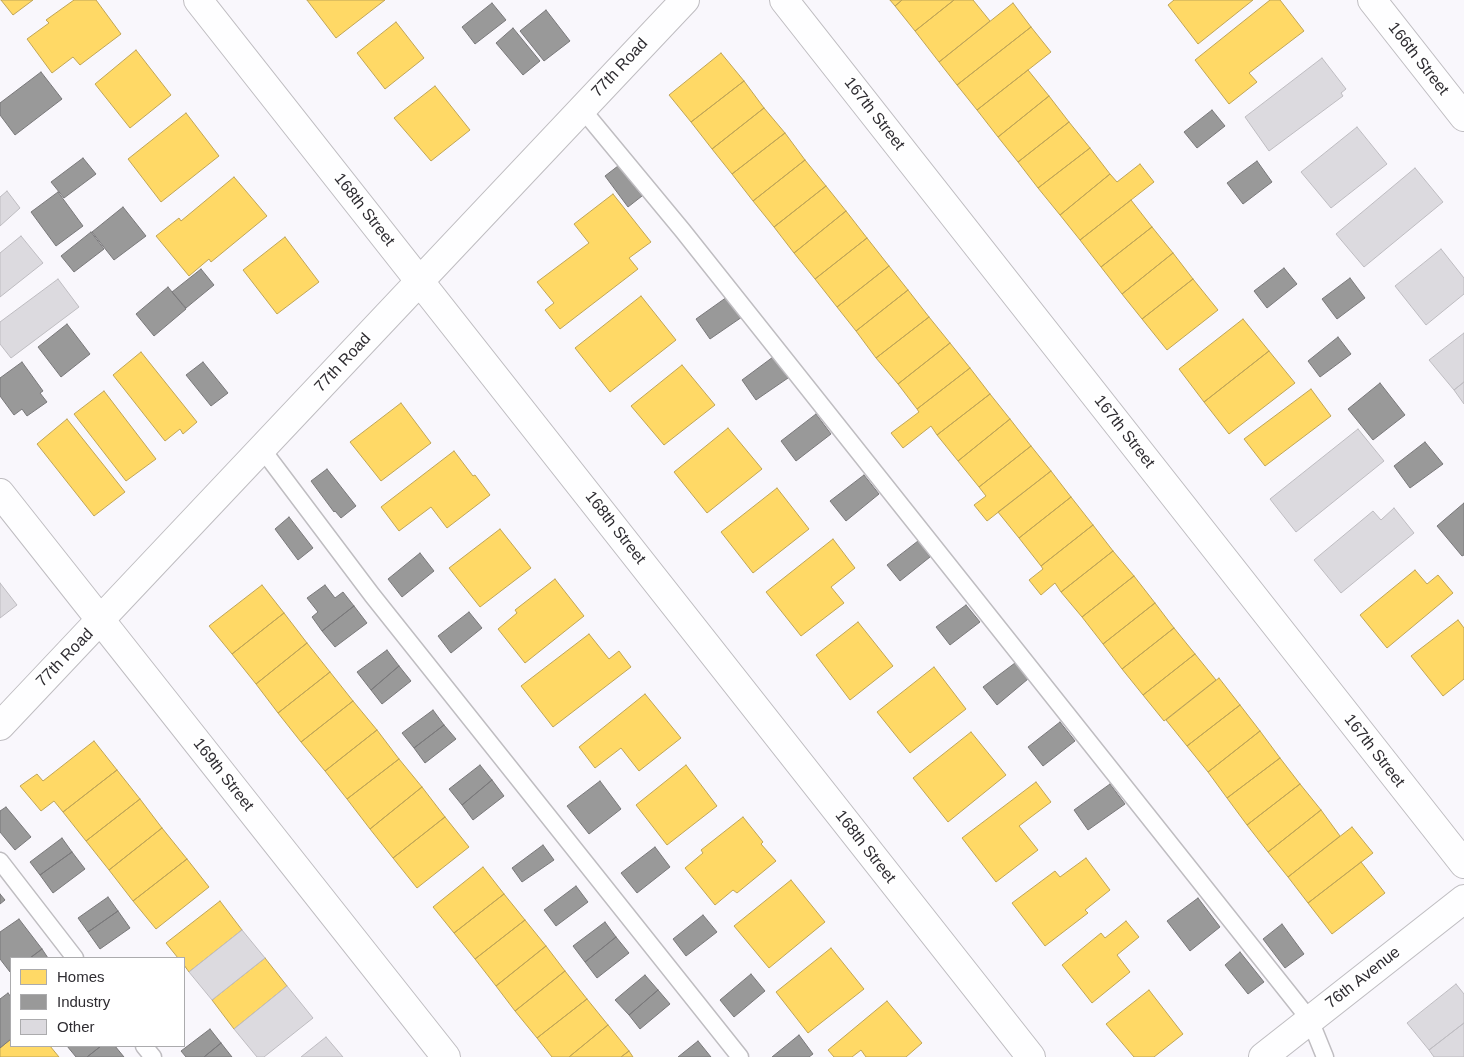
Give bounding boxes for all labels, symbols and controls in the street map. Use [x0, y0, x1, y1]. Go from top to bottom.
street label: 166th Street [1384, 19, 1452, 99]
street label: 77th Road [588, 34, 652, 102]
street label: 167th Street [840, 74, 908, 154]
street label: 168th Street [330, 170, 398, 250]
street label: 77th Road [311, 329, 375, 397]
street label: 167th Street [1090, 392, 1158, 472]
street label: 168th Street [581, 488, 649, 568]
street label: 77th Road [32, 625, 98, 691]
street label: 167th Street [1340, 711, 1408, 791]
street label: 169th Street [189, 735, 257, 815]
street label: 168th Street [831, 807, 899, 887]
street label: 76th Avenue [1322, 943, 1404, 1013]
legend [10, 957, 185, 1047]
text: Homes [57, 968, 105, 985]
text: Industry [57, 993, 110, 1010]
text: Other [57, 1018, 95, 1035]

